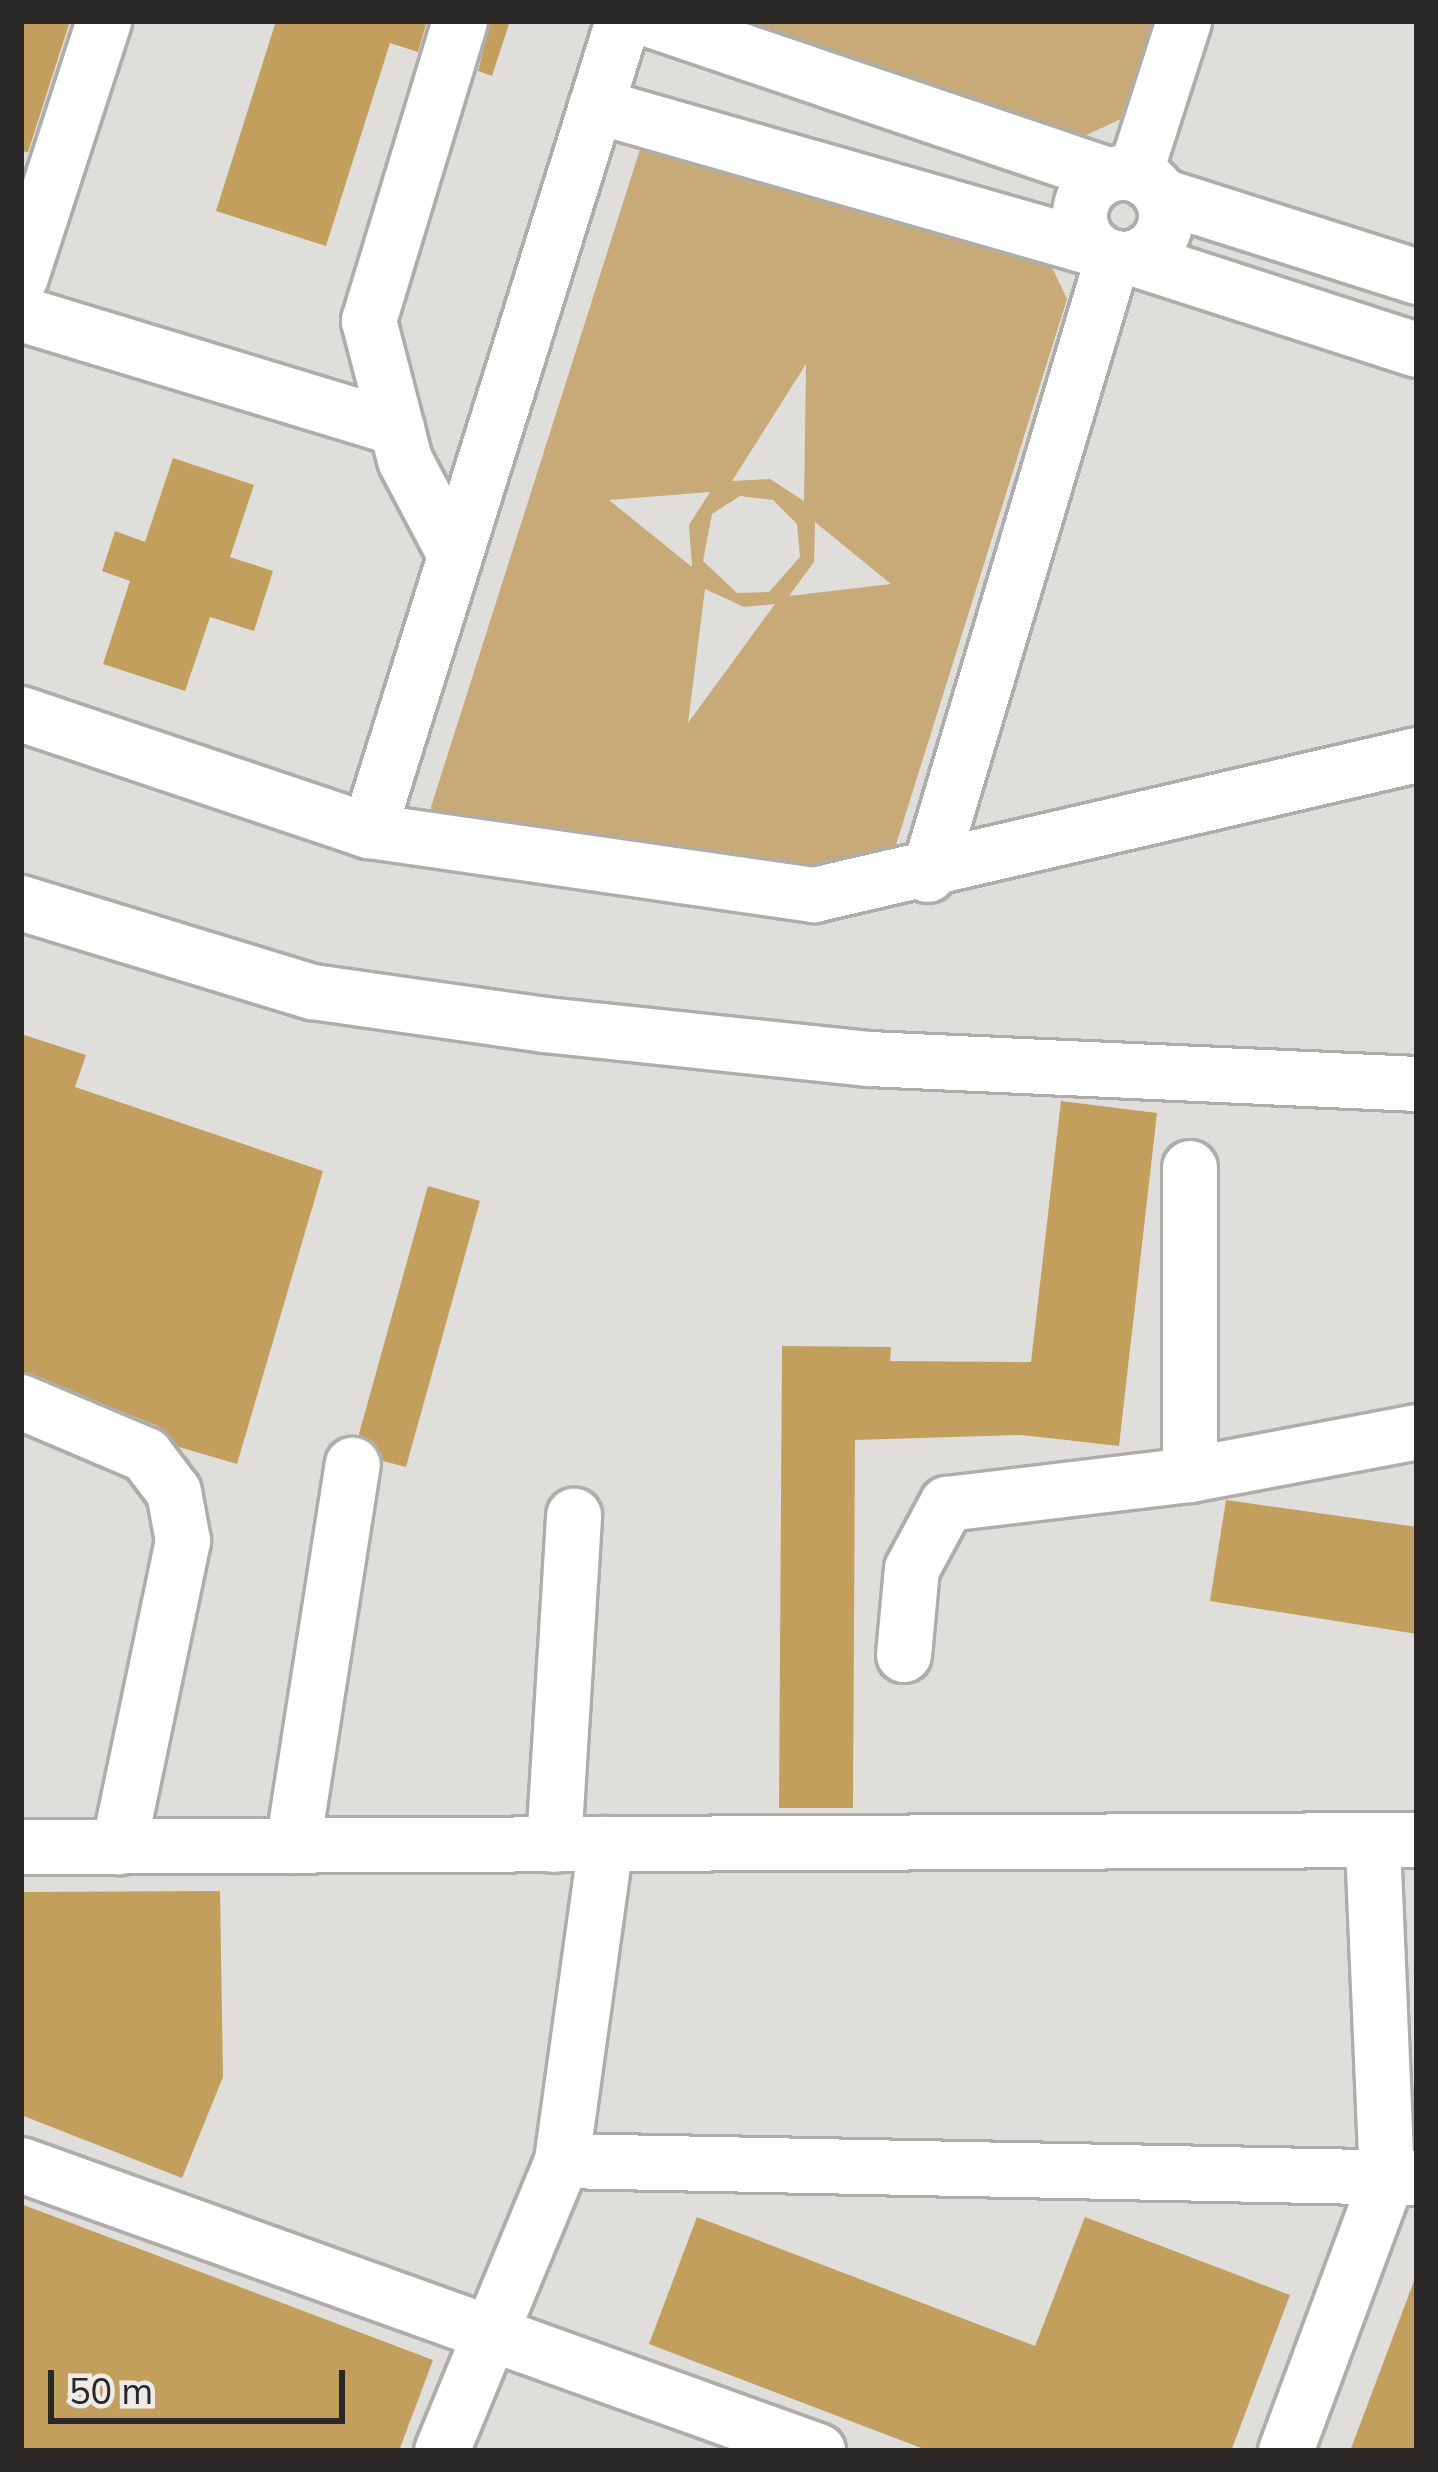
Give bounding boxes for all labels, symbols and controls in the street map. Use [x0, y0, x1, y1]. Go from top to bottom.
scale bar [54, 2346, 351, 2420]
text: 50 m [69, 2368, 153, 2413]

